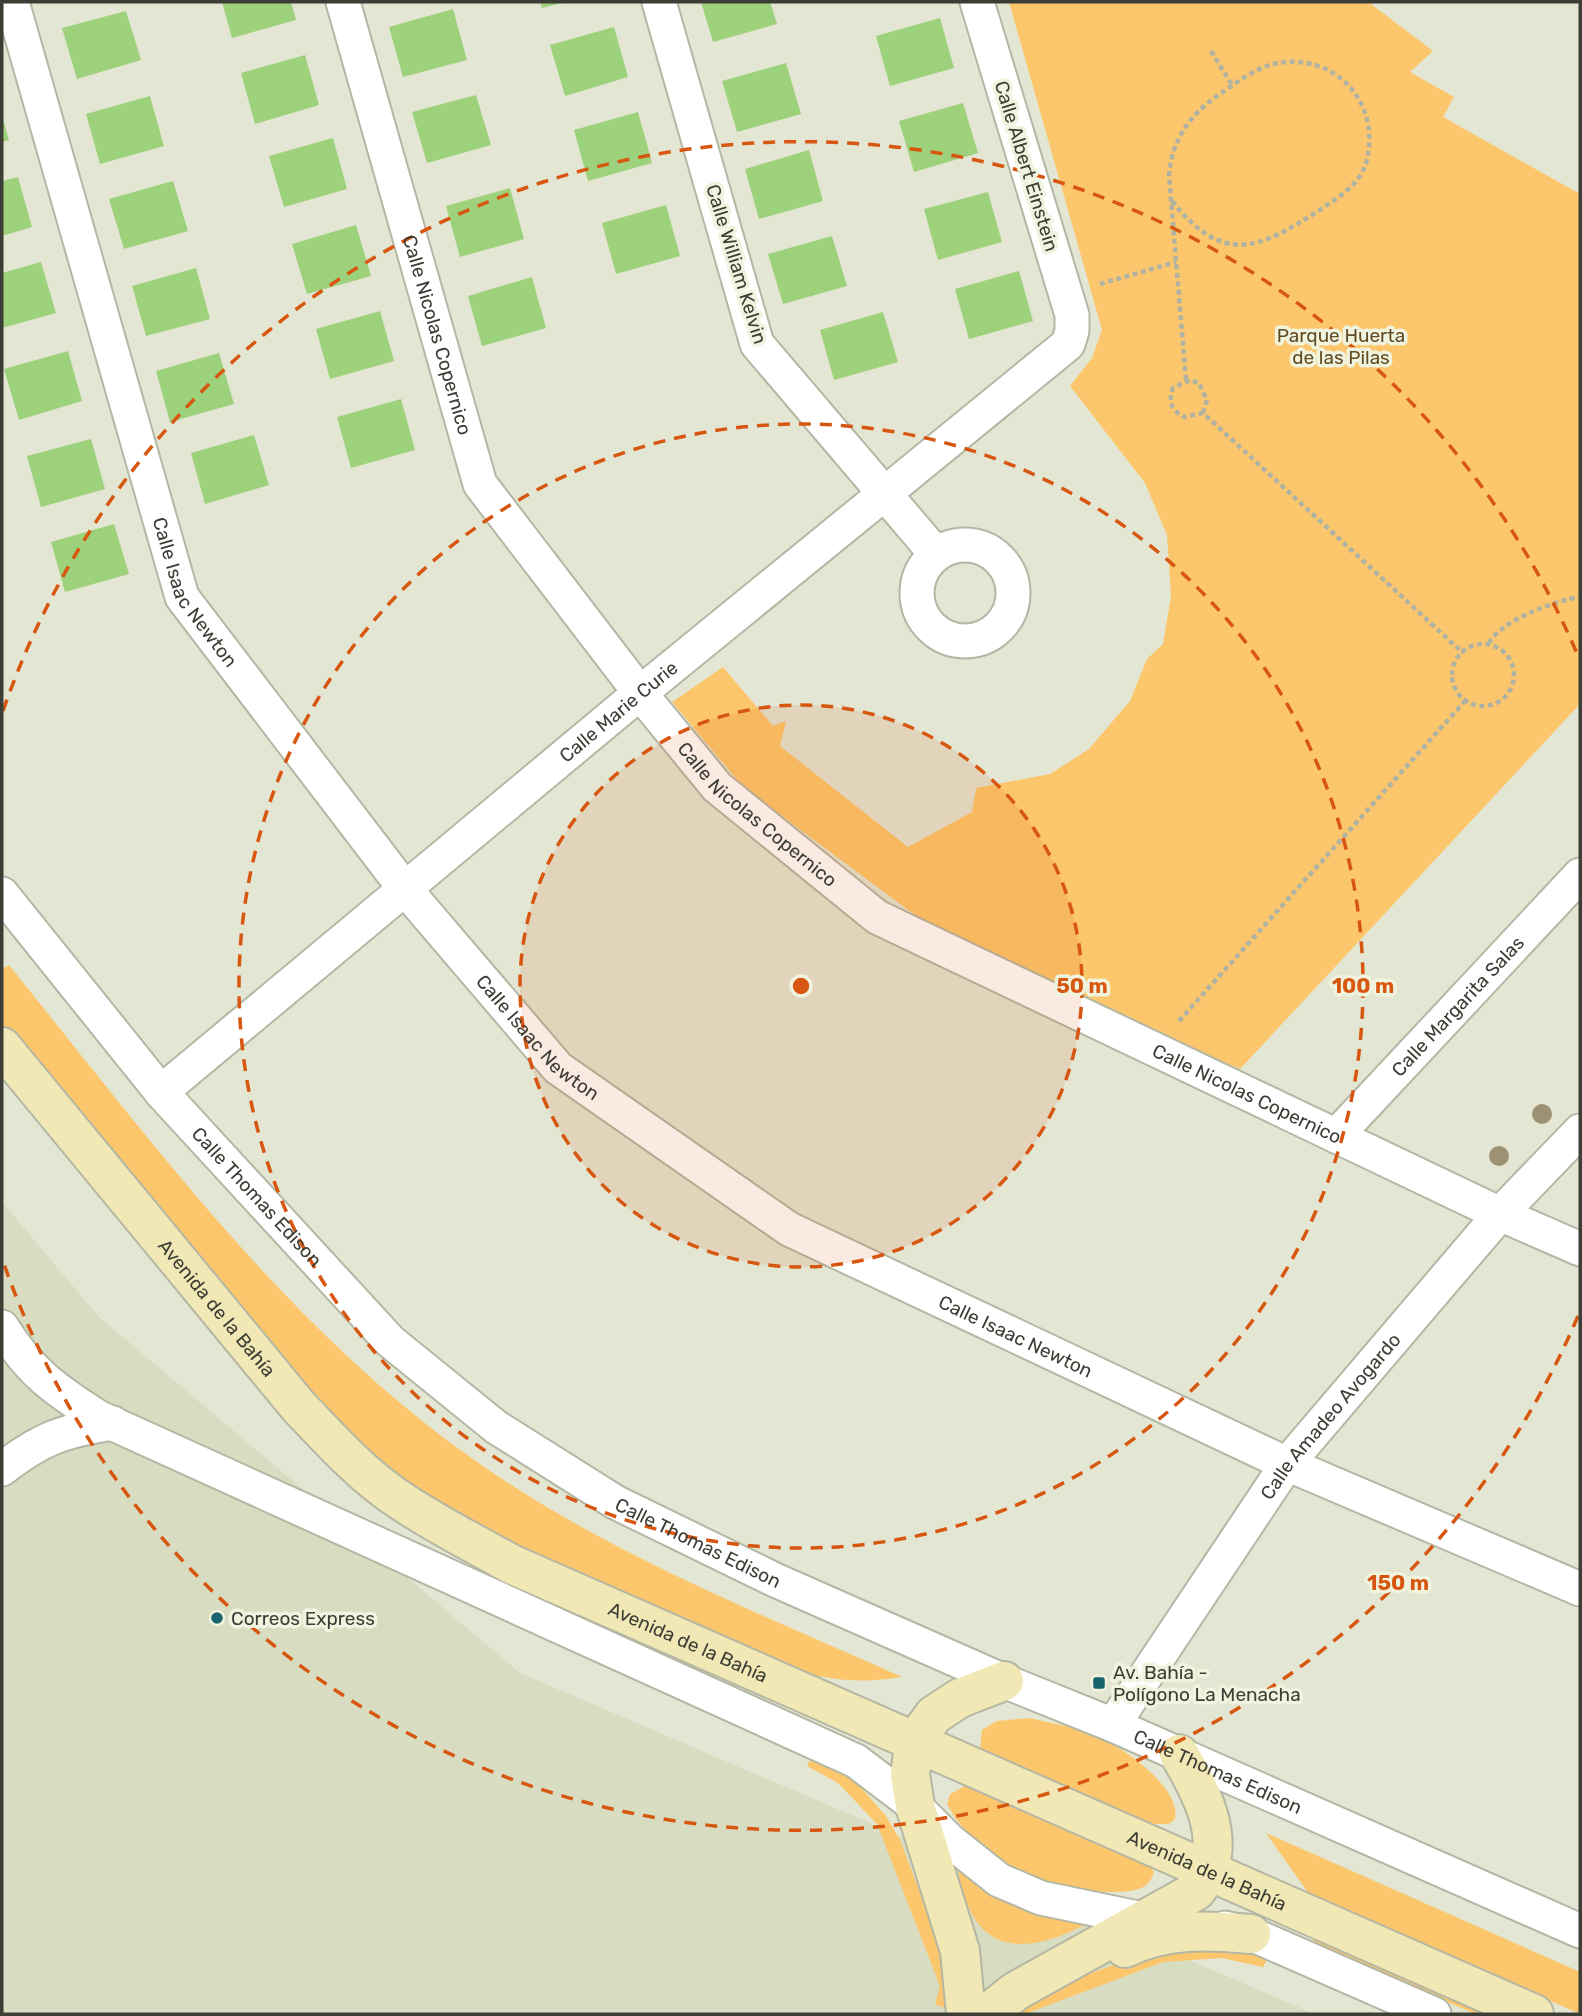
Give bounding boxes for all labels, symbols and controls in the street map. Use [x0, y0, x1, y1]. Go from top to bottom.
street label: Calle Albert Einstein [990, 78, 1063, 254]
street label: Calle William Kelvin [701, 182, 772, 347]
street label: Calle Nicolas Copernico [398, 232, 476, 438]
park label: Parque Huerta de las Pilas [1277, 324, 1405, 369]
street label: Calle Isaac Newton [148, 515, 242, 672]
street label: Calle Marie Curie [555, 656, 683, 767]
street label: Calle Nicolas Copernico [673, 737, 842, 892]
street label: Calle Margarita Salas [1387, 931, 1529, 1081]
street label: Calle Isaac Newton [471, 970, 604, 1105]
text: 50 m [1056, 973, 1108, 998]
text: 100 m [1332, 973, 1394, 998]
centre of rings [789, 974, 813, 998]
street label: Calle Nicolas Copernico [1149, 1039, 1345, 1149]
street label: Calle Thomas Edison [187, 1122, 327, 1272]
street label: Avenida de la Bahía [153, 1234, 280, 1382]
street label: Calle Isaac Newton [935, 1290, 1096, 1383]
street label: Calle Amadeo Avogardo [1256, 1328, 1406, 1504]
street label: Calle Thomas Edison [611, 1493, 785, 1593]
text: 150 m [1367, 1570, 1429, 1595]
street label: Avenida de la Bahía [605, 1597, 771, 1688]
place label: Correos Express [231, 1607, 375, 1630]
marker: Correos Express [209, 1610, 225, 1626]
place label: Av. Bahía - Polígono La Menacha [1113, 1661, 1301, 1706]
marker: Av. Bahía - Polígono La Menacha [1091, 1675, 1107, 1691]
street label: Calle Thomas Edison [1130, 1725, 1306, 1819]
street label: Avenida de la Bahía [1124, 1826, 1290, 1916]

